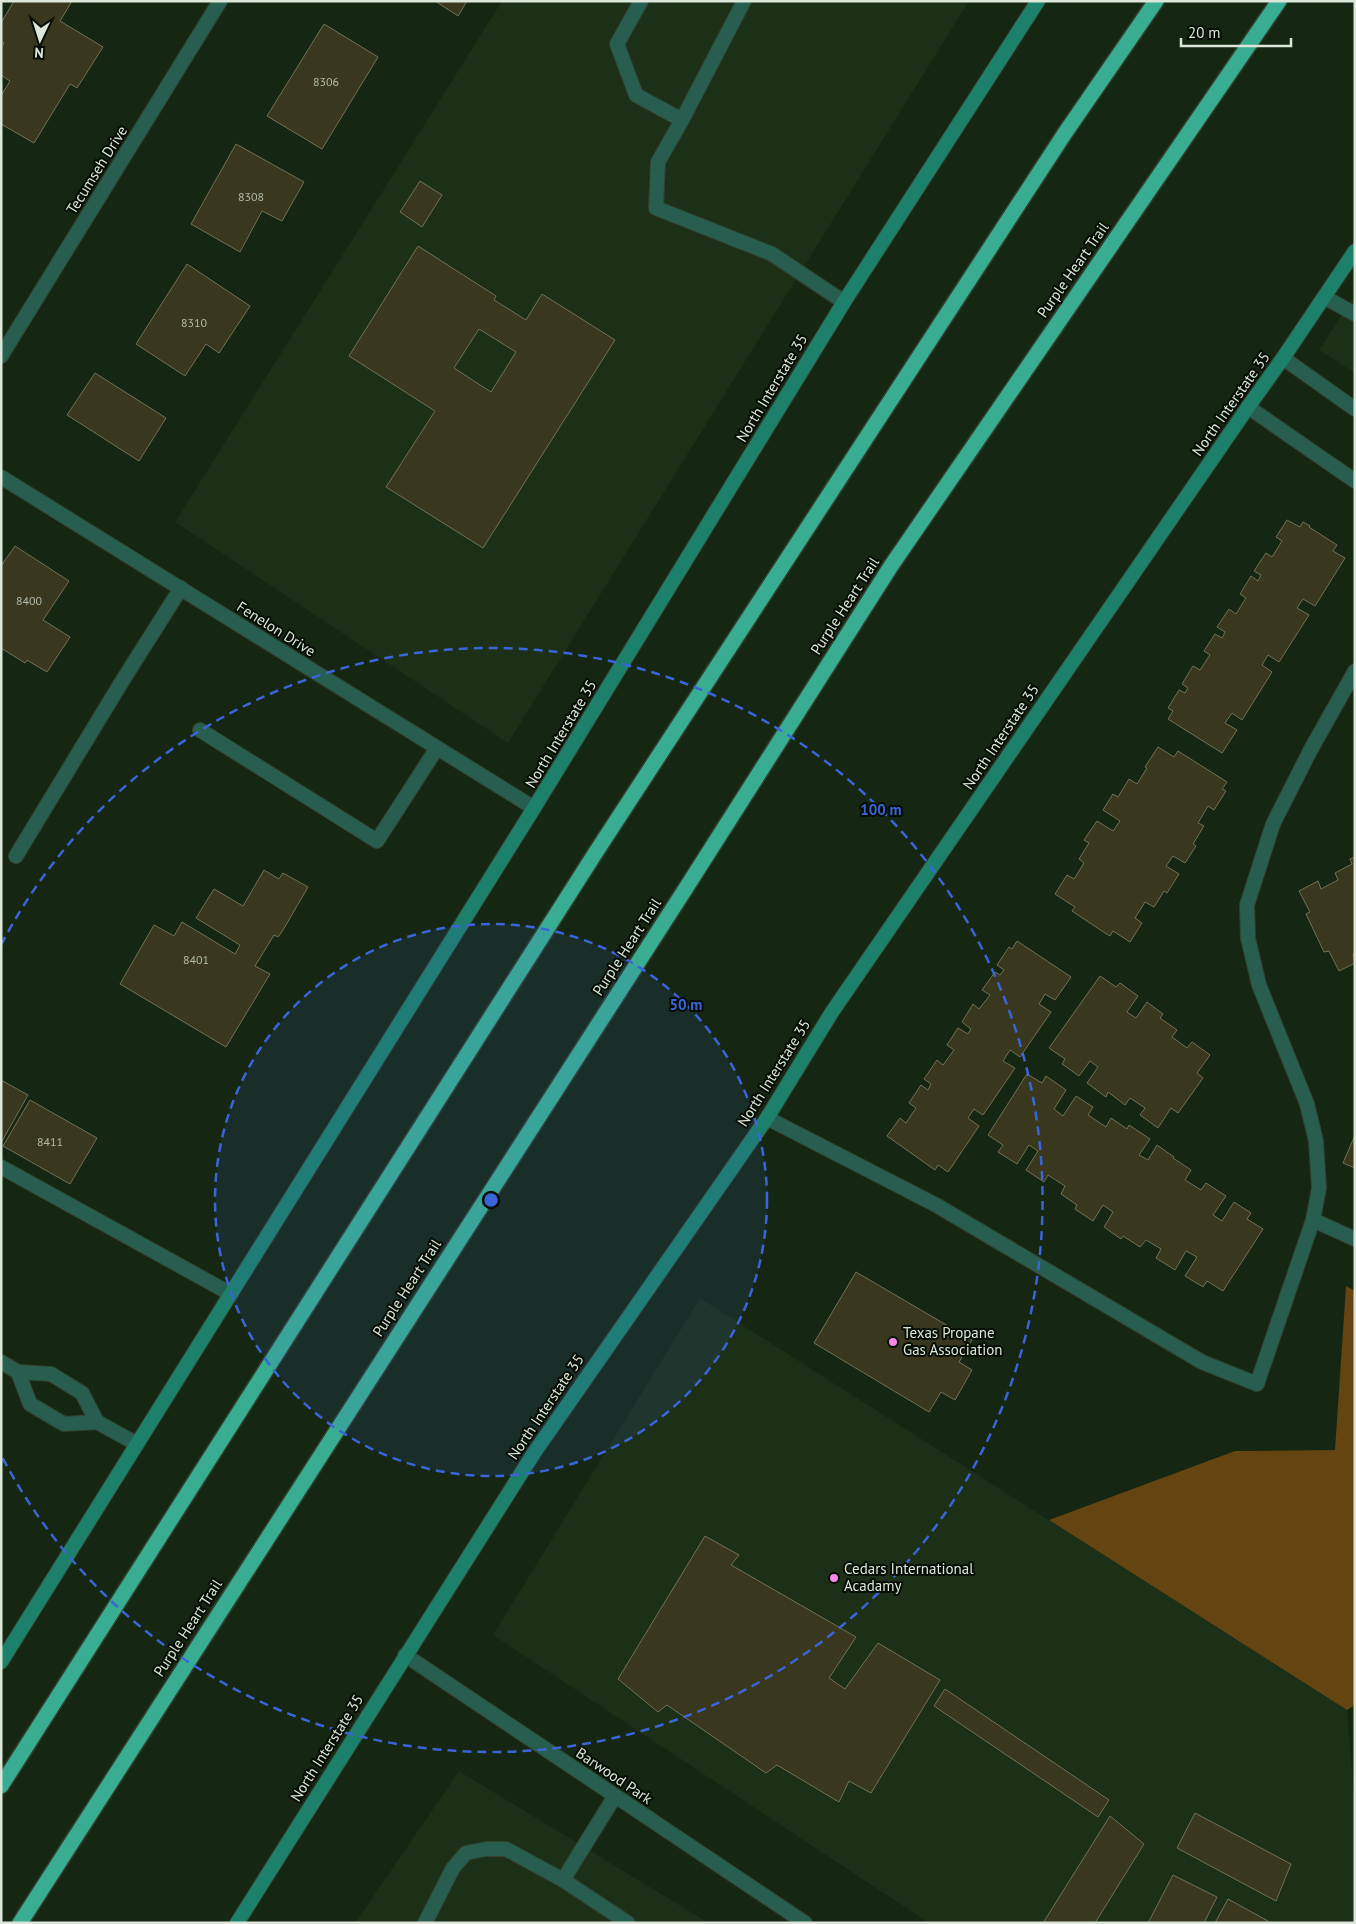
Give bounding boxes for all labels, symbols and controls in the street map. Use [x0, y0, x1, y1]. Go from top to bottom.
north arrow [15, 15, 65, 65]
scale bar [1181, 15, 1291, 47]
text: 20 m [1188, 23, 1221, 42]
text: N [34, 44, 44, 62]
house number: 8306 [313, 74, 339, 89]
street label: Tecumseh Drive [62, 122, 131, 217]
house number: 8308 [238, 189, 264, 204]
street label: Purple Heart Trail [1033, 218, 1113, 321]
house number: 8310 [181, 315, 208, 330]
street label: North Interstate 35 [732, 330, 811, 445]
street label: North Interstate 35 [1188, 348, 1274, 460]
street label: Purple Heart Trail [806, 553, 883, 658]
house number: 8400 [16, 593, 43, 608]
street label: Fenelon Drive [233, 597, 319, 660]
street label: North Interstate 35 [521, 676, 600, 791]
street label: North Interstate 35 [958, 680, 1043, 793]
text: 100 m [860, 800, 902, 819]
street label: Purple Heart Trail [588, 894, 665, 999]
house number: 8401 [183, 952, 209, 967]
text: 50 m [670, 995, 702, 1014]
street label: North Interstate 35 [733, 1016, 814, 1130]
house number: 8411 [37, 1134, 63, 1149]
centre of rings [482, 1191, 500, 1209]
street label: Purple Heart Trail [368, 1235, 445, 1340]
place label: Texas Propane Gas Association [903, 1323, 1002, 1359]
marker: Texas Propane Gas Association [887, 1336, 899, 1348]
street label: North Interstate 35 [503, 1350, 588, 1463]
place label: Cedars International Acadamy [844, 1559, 974, 1595]
marker: Cedars International Acadamy [828, 1572, 840, 1584]
street label: Purple Heart Trail [149, 1575, 226, 1680]
street label: North Interstate 35 [286, 1691, 367, 1805]
street label: Barwood Park [573, 1743, 657, 1808]

